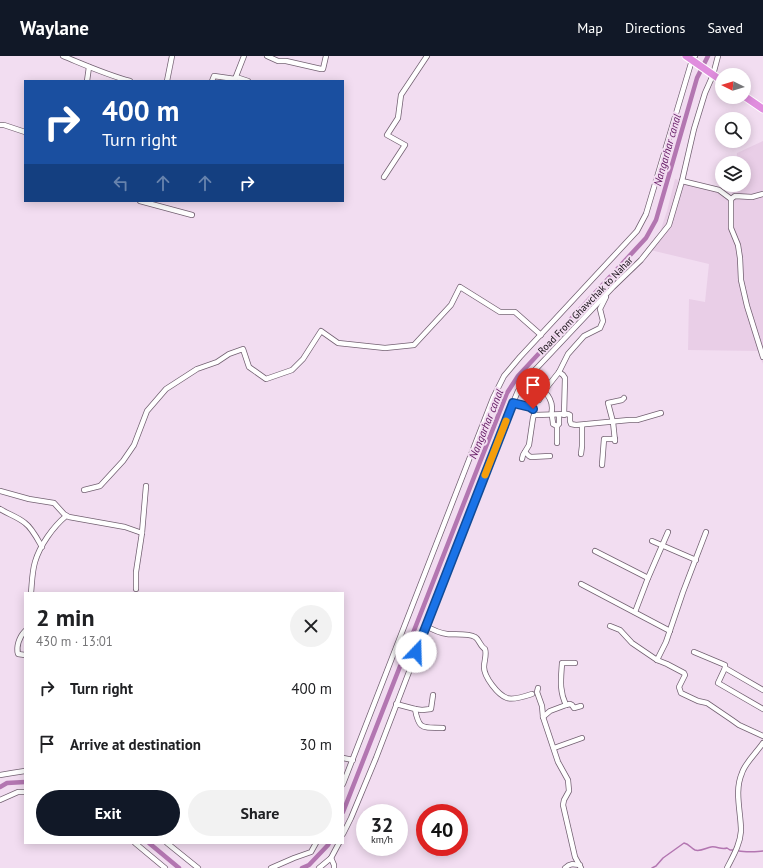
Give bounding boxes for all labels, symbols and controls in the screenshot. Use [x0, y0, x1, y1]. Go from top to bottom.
text: Waylane [20, 16, 89, 40]
text: Map [577, 19, 603, 37]
text: Directions [625, 19, 685, 37]
text: Saved [707, 19, 743, 37]
north arrow [715, 68, 751, 104]
map controls [715, 68, 751, 192]
text: 400 m [102, 92, 179, 129]
icon: right [36, 96, 88, 148]
water label: Nangarhar canal [650, 112, 684, 188]
button: search [715, 112, 751, 148]
text: Turn right [102, 128, 177, 151]
button: layers [715, 156, 751, 192]
icon: left [110, 172, 132, 194]
icon: ahead [152, 172, 174, 194]
icon: ahead [194, 172, 216, 194]
icon: right [236, 172, 258, 194]
street label: Road From Ghawchak to Nahar [535, 253, 636, 357]
pin [516, 368, 550, 409]
icon: arrive [522, 374, 544, 396]
water label: Nangarhar canal [466, 387, 506, 461]
text: 2 min [36, 602, 95, 633]
button: close [290, 605, 332, 647]
position arrow [395, 631, 437, 673]
text: 430 m · 13:01 [36, 633, 113, 650]
icon: right [36, 677, 58, 699]
text: Turn right [70, 679, 133, 698]
text: 400 m [291, 679, 332, 698]
icon: arrive [36, 733, 58, 755]
text: Arrive at destination [70, 735, 201, 754]
text: 30 m [299, 735, 332, 754]
button: Exit [36, 790, 180, 836]
button: Share [188, 790, 332, 836]
speed limit sign: 40 [416, 804, 468, 856]
text: 32 [371, 812, 393, 838]
text: km/h [371, 833, 393, 846]

